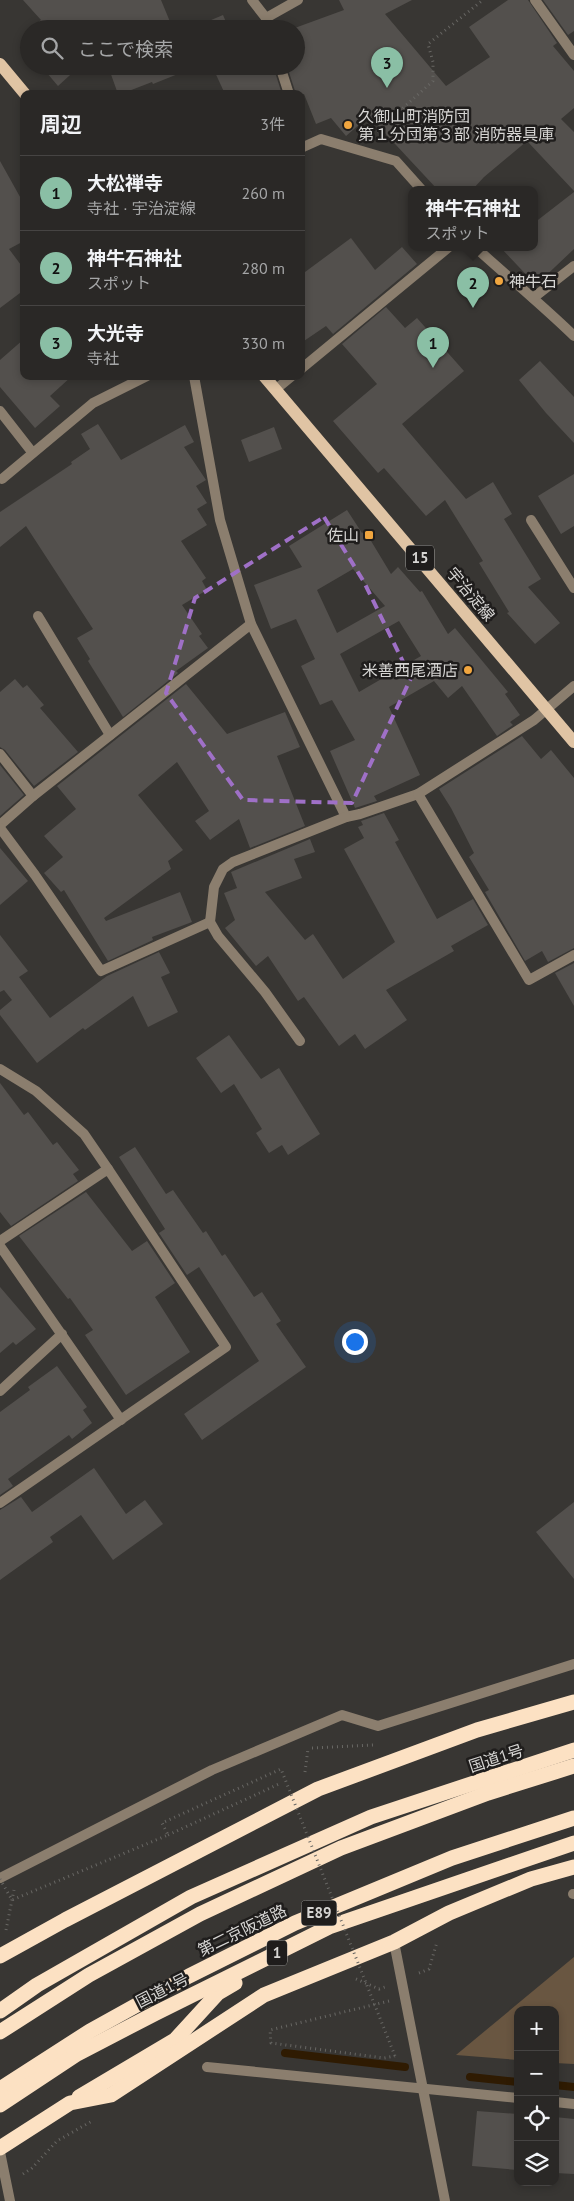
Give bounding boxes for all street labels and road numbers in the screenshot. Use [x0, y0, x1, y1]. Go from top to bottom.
road number: 15 [406, 546, 434, 570]
street label: 宇治淀線 [443, 563, 499, 625]
street label: 国道1号 [466, 1740, 526, 1776]
street label: 第二京阪道路 [194, 1900, 290, 1960]
road number: E89 [302, 1900, 336, 1926]
road number: 1 [267, 1940, 287, 1966]
street label: 国道1号 [132, 1968, 192, 2012]

